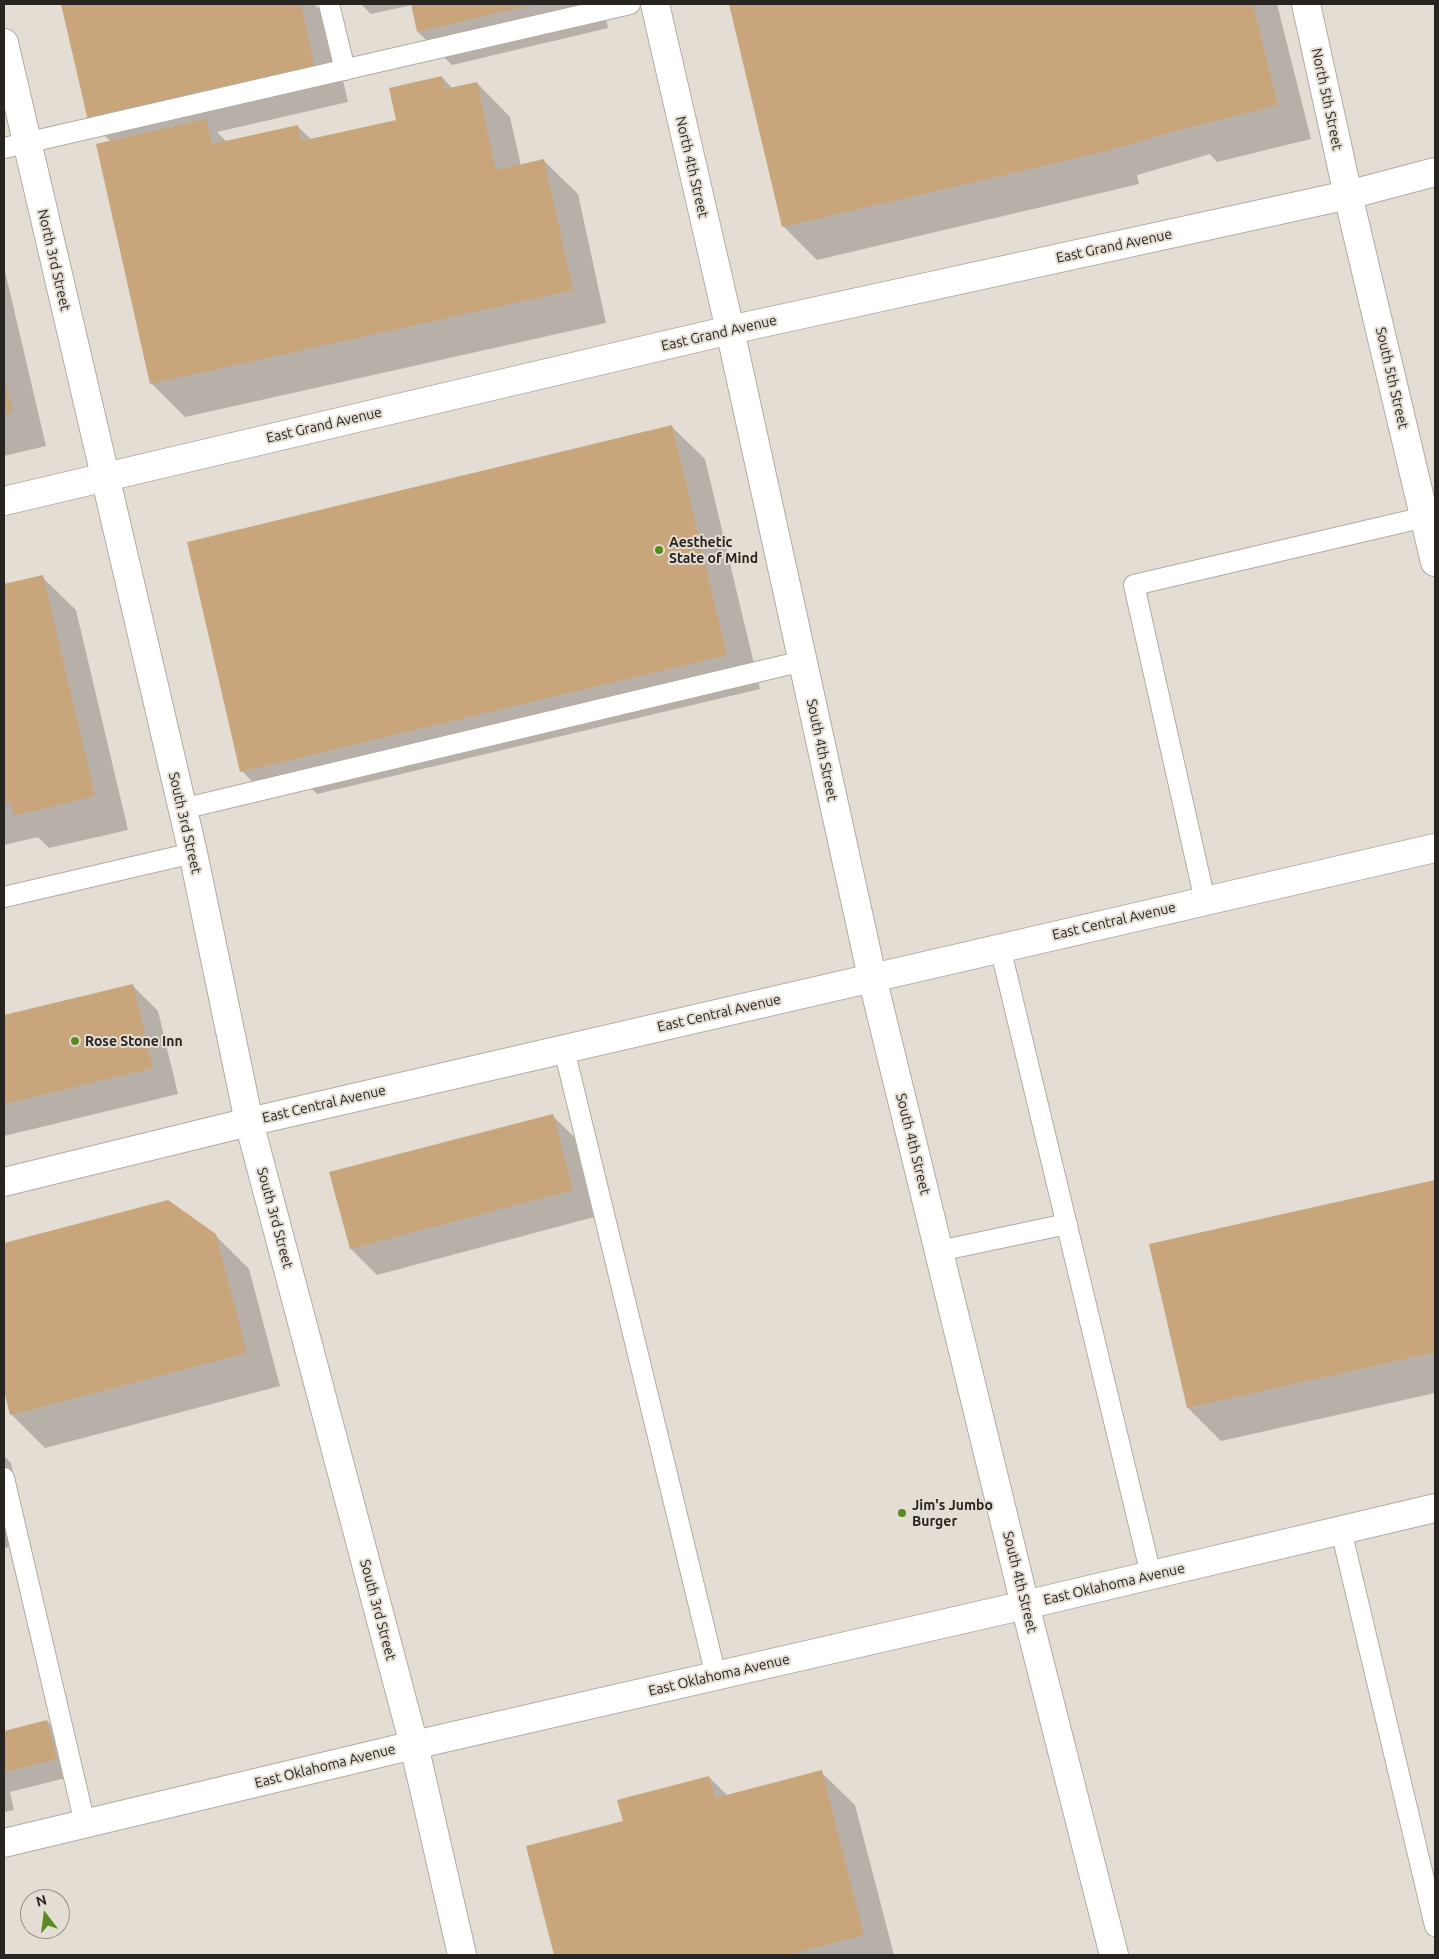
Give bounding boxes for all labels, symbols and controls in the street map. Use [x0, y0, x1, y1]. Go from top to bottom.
street label: North 5th Street [1308, 46, 1346, 152]
street label: North 4th Street [672, 115, 712, 219]
street label: North 3rd Street [34, 208, 74, 312]
street label: East Grand Avenue [1054, 226, 1174, 266]
street label: East Grand Avenue [660, 312, 778, 354]
street label: South 5th Street [1372, 325, 1412, 431]
street label: East Grand Avenue [265, 404, 383, 446]
place label: Aesthetic State of Mind [669, 534, 758, 566]
marker: Aesthetic State of Mind [653, 544, 665, 556]
street label: South 4th Street [803, 697, 841, 803]
street label: South 3rd Street [165, 770, 205, 876]
street label: East Central Avenue [1051, 899, 1177, 943]
street label: East Central Avenue [656, 991, 782, 1035]
place label: Rose Stone Inn [85, 1033, 183, 1049]
marker: Rose Stone Inn [69, 1035, 81, 1047]
street label: East Central Avenue [261, 1082, 387, 1126]
street label: South 4th Street [892, 1092, 934, 1196]
street label: South 3rd Street [253, 1166, 297, 1270]
place label: Jim's Jumbo Burger [912, 1497, 993, 1530]
marker: Jim's Jumbo Burger [896, 1507, 908, 1519]
street label: South 4th Street [999, 1530, 1041, 1634]
street label: South 3rd Street [356, 1558, 400, 1662]
street label: East Oklahoma Avenue [1042, 1560, 1186, 1608]
street label: East Oklahoma Avenue [647, 1651, 791, 1699]
street label: East Oklahoma Avenue [253, 1740, 397, 1792]
north arrow [20, 1889, 70, 1939]
text: N [34, 1891, 48, 1910]

